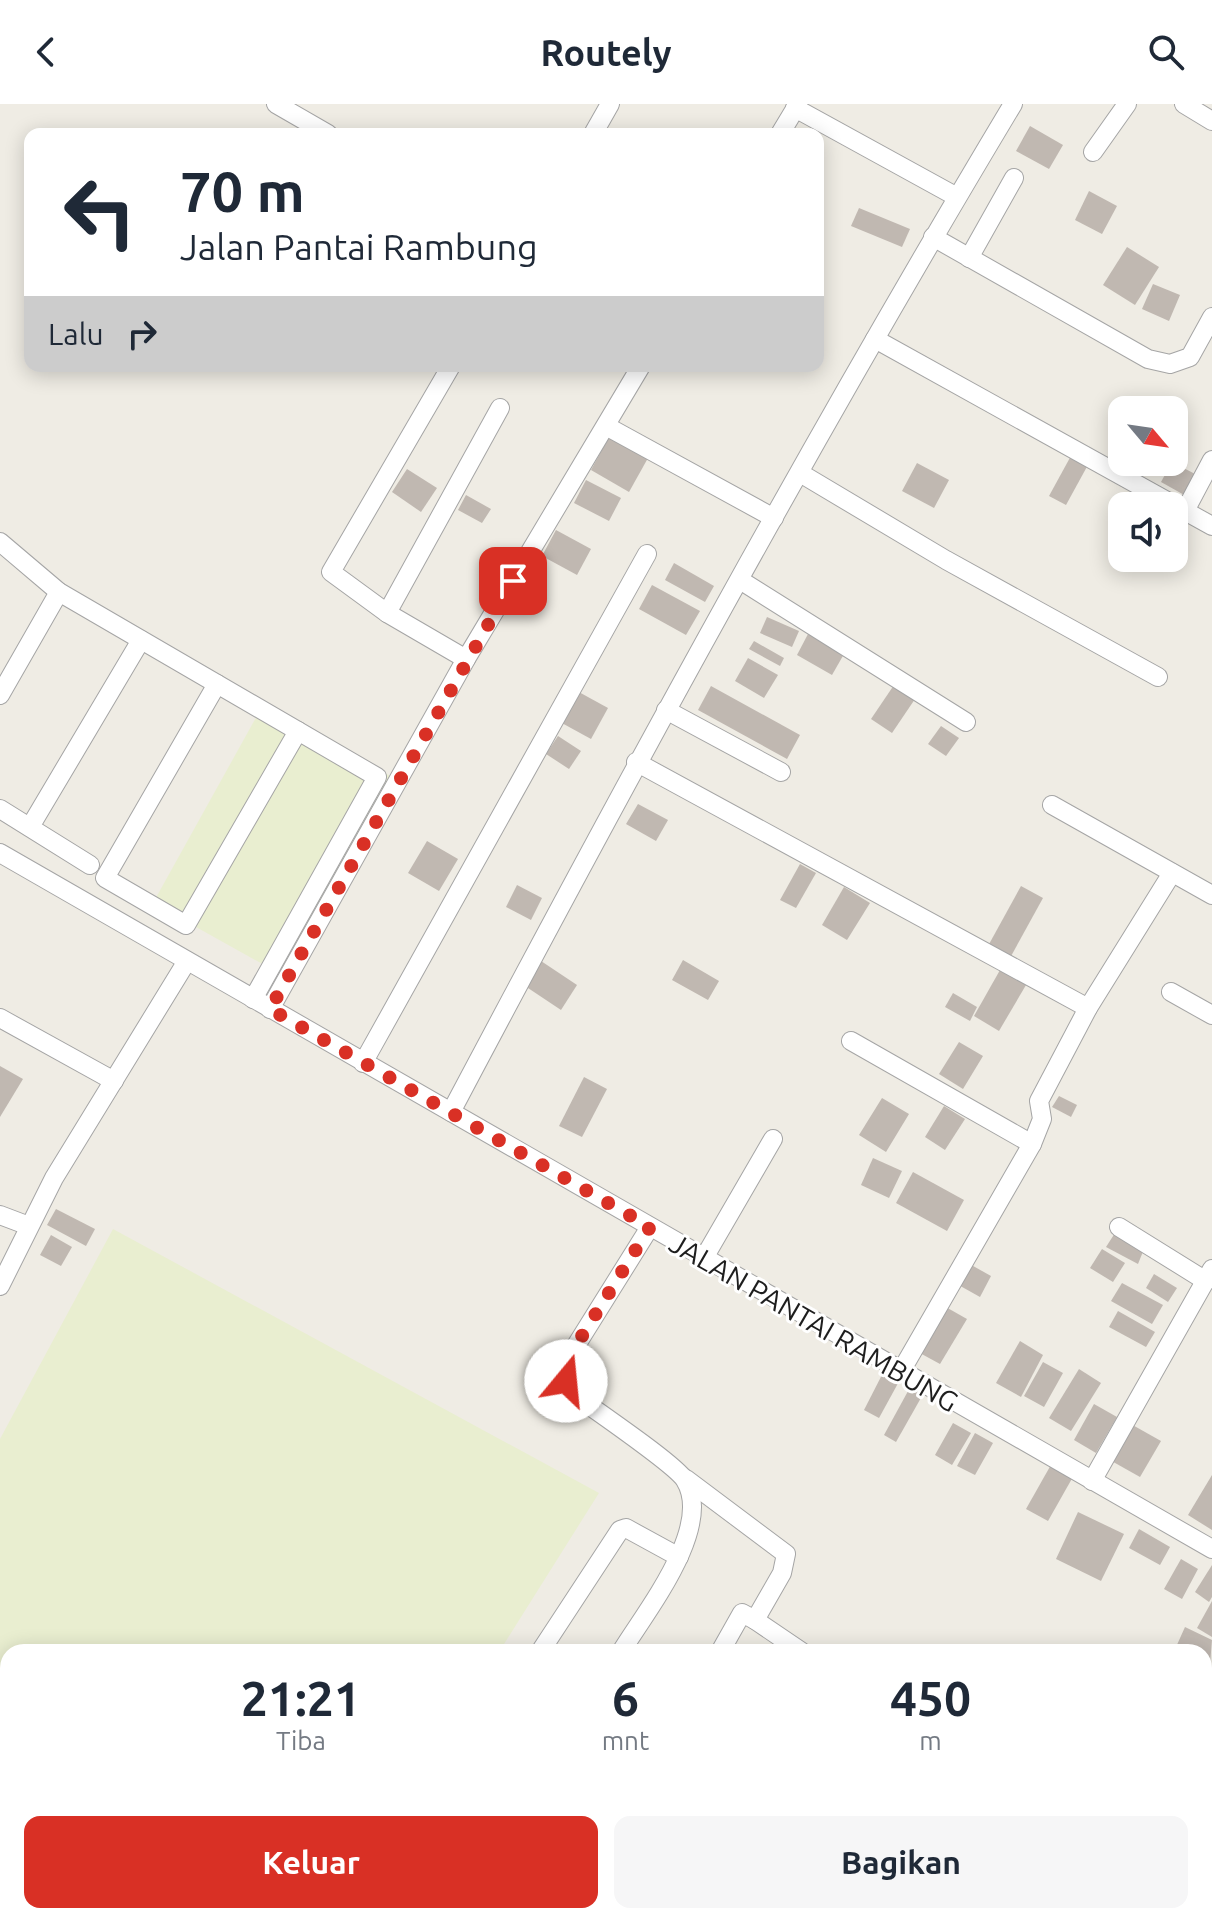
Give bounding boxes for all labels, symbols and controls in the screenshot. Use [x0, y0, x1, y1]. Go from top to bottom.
icon: back [24, 30, 68, 74]
icon: search [1144, 30, 1188, 74]
text: Routely [540, 32, 672, 73]
icon: left [48, 160, 152, 264]
text: 70 m [180, 160, 305, 223]
text: Jalan Pantai Rambung [180, 226, 538, 267]
icon: right [120, 312, 164, 356]
text: Lalu [48, 317, 104, 351]
north arrow [1108, 396, 1188, 476]
map controls [1108, 396, 1188, 572]
button: sound [1108, 492, 1188, 572]
pin [479, 547, 547, 615]
icon: arrive [491, 559, 535, 603]
street label: JALAN PANTAI RAMBUNG [664, 1227, 964, 1417]
position arrow [524, 1339, 608, 1423]
text: 21:21 [241, 1671, 361, 1725]
text: 6 [612, 1671, 639, 1725]
text: 450 [890, 1671, 971, 1725]
text: Tiba [276, 1726, 326, 1755]
text: mnt [602, 1726, 649, 1755]
text: m [919, 1726, 942, 1755]
button: Keluar [24, 1816, 598, 1908]
button: Bagikan [614, 1816, 1188, 1908]

